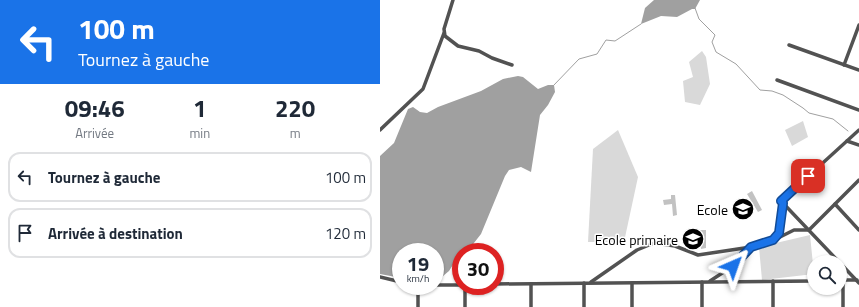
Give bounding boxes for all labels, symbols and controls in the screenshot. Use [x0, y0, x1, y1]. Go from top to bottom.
text: 100 m [78, 7, 155, 50]
icon: left [12, 16, 64, 68]
text: Tournez à gauche [78, 46, 209, 73]
text: 09:46 [65, 90, 125, 126]
text: 1 [193, 90, 207, 126]
text: 220 [275, 90, 315, 126]
text: Arrivée [75, 123, 114, 143]
text: min [189, 123, 210, 143]
text: m [290, 123, 301, 143]
pin [791, 159, 825, 193]
icon: arrive [797, 165, 819, 187]
icon: left [14, 166, 36, 188]
text: Tournez à gauche [48, 166, 160, 189]
text: 100 m [325, 166, 366, 189]
school or university icon: Ecole [730, 196, 756, 222]
place label: Ecole [697, 199, 728, 220]
icon: arrive [14, 222, 36, 244]
text: Arrivée à destination [48, 222, 183, 245]
text: 120 m [325, 222, 366, 245]
school or university icon: Ecole primaire [680, 226, 706, 252]
place label: Ecole primaire [595, 229, 678, 250]
speed limit sign: 30 [452, 243, 504, 295]
position arrow [712, 245, 754, 287]
text: 19 [407, 248, 429, 279]
map controls [807, 255, 847, 295]
button: search [807, 255, 847, 295]
text: km/h [407, 271, 429, 286]

